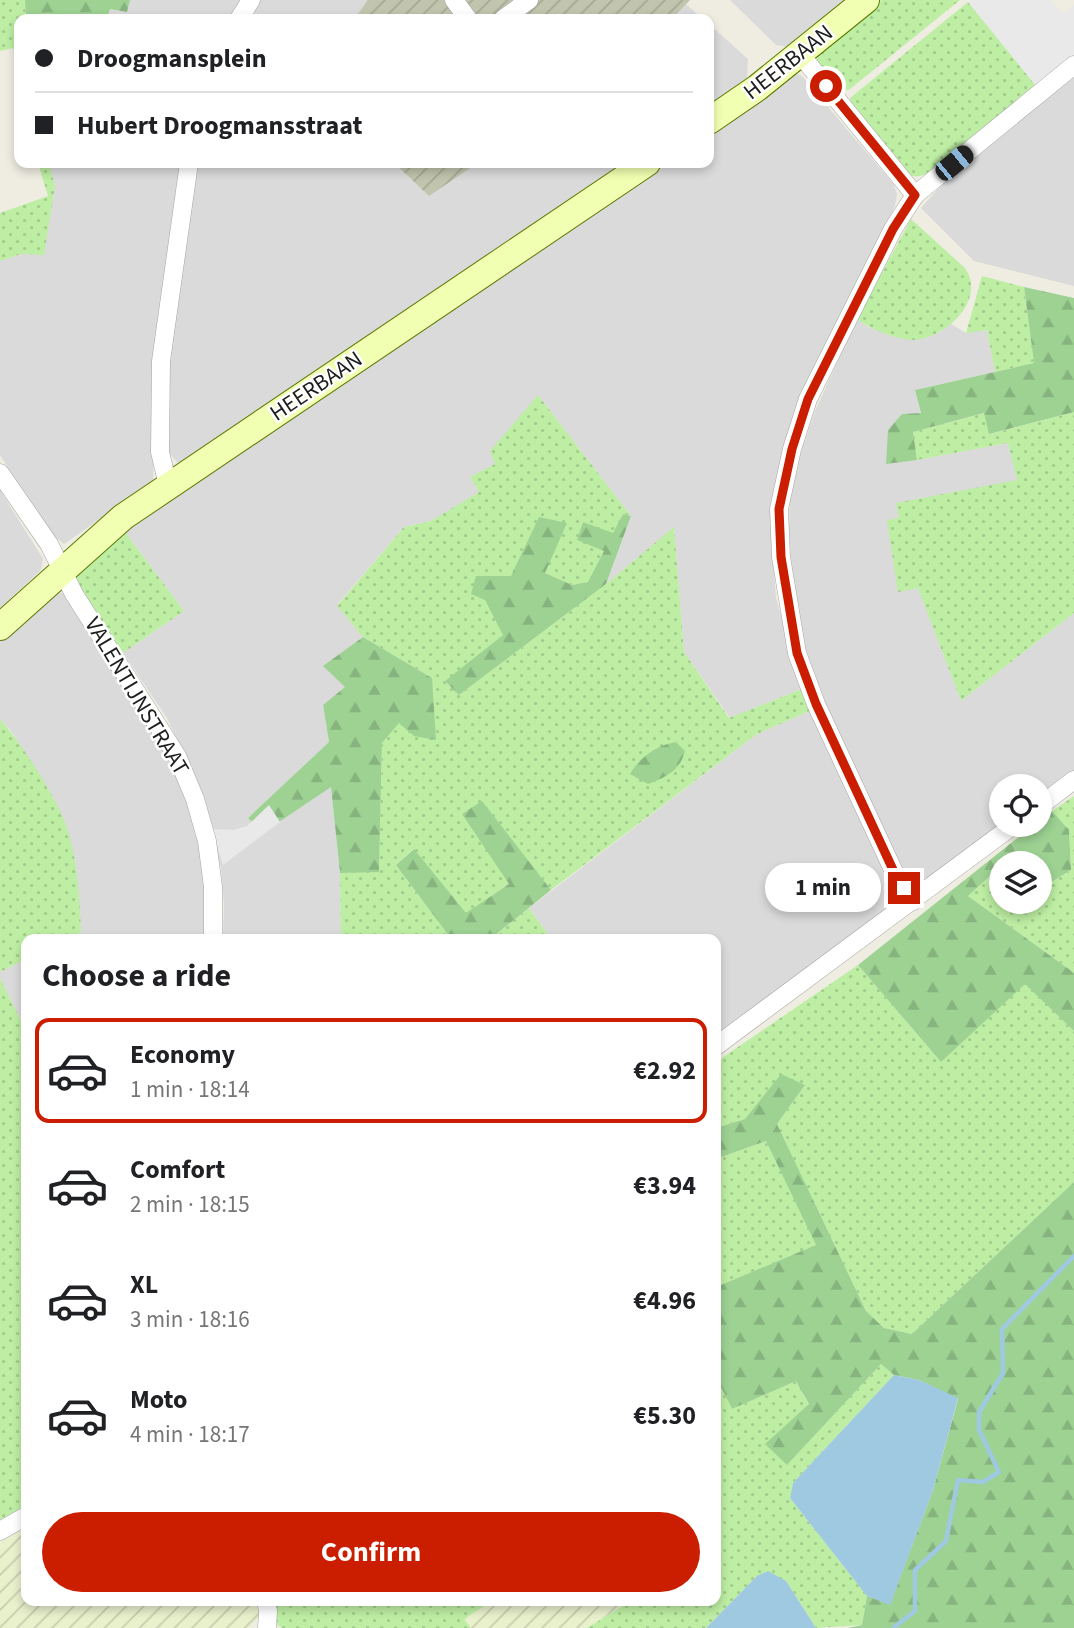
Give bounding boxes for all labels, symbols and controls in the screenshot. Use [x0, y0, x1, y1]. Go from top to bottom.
street label: HEERBAAN [736, 16, 840, 108]
text: Droogmansplein [77, 40, 267, 77]
route start [810, 70, 842, 102]
text: Hubert Droogmansstraat [77, 107, 362, 144]
car [932, 142, 977, 184]
street label: HEERBAAN [263, 343, 369, 429]
street label: VALENTIJNSTRAAT [77, 611, 197, 781]
map controls [989, 774, 1052, 914]
button: locate [989, 774, 1052, 837]
button: layers [989, 851, 1052, 914]
callout: 1 min [764, 864, 880, 912]
text: 1 min [795, 871, 851, 904]
route end [888, 872, 920, 904]
text: Choose a ride [42, 953, 231, 999]
text: Economy [130, 1036, 235, 1073]
icon: car [46, 1039, 109, 1102]
text: €2.92 [633, 1052, 696, 1089]
text: 1 min · 18:14 [130, 1073, 250, 1106]
text: Comfort [130, 1151, 225, 1188]
icon: car [46, 1154, 109, 1217]
text: €3.94 [633, 1167, 696, 1204]
text: 2 min · 18:15 [130, 1188, 250, 1221]
text: XL [130, 1266, 158, 1303]
icon: car [46, 1269, 109, 1332]
text: €4.96 [633, 1282, 696, 1319]
text: 3 min · 18:16 [130, 1303, 250, 1336]
text: Moto [130, 1381, 187, 1418]
icon: car [46, 1384, 109, 1447]
text: €5.30 [633, 1397, 696, 1434]
text: 4 min · 18:17 [130, 1418, 250, 1451]
button: Confirm [42, 1512, 700, 1592]

